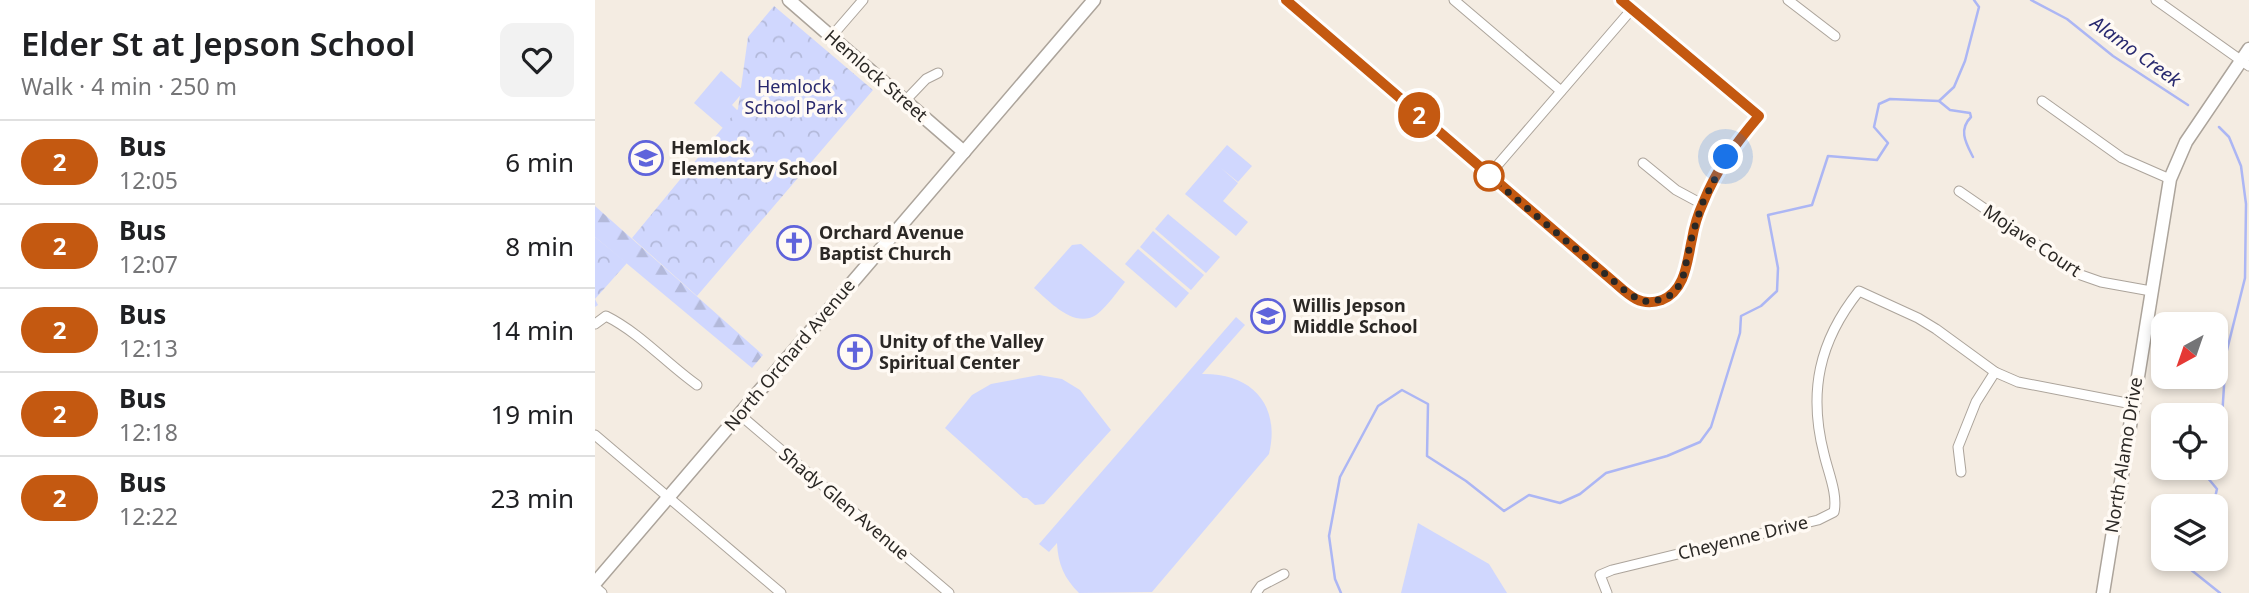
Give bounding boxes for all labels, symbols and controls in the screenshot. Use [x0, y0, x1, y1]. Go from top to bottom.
water label: Alamo Creek [2084, 8, 2187, 93]
text: Elder St at Jepson School [21, 21, 415, 66]
button: heart [500, 23, 574, 97]
street label: Hemlock Street [820, 24, 934, 127]
text: Walk · 4 min · 250 m [21, 70, 237, 102]
park label: Hemlock School Park [745, 74, 844, 119]
line badge: 2 [1396, 92, 1442, 138]
text: 2 [1412, 98, 1426, 131]
text: Bus [119, 128, 166, 164]
place label: Hemlock Elementary School [671, 135, 838, 180]
school or university icon: Hemlock Elementary School [627, 139, 665, 177]
your location [1708, 139, 1743, 174]
text: 6 min [505, 144, 574, 180]
text: 2 [53, 145, 66, 178]
unlabelled marker [1474, 161, 1504, 191]
text: 12:05 [119, 164, 178, 196]
street label: Mojave Court [1979, 199, 2087, 282]
text: Bus [119, 212, 166, 248]
place label: Orchard Avenue Baptist Church [819, 220, 964, 265]
church icon: Orchard Avenue Baptist Church [775, 224, 813, 262]
text: 8 min [505, 228, 574, 264]
text: 2 [53, 229, 66, 262]
text: 12:07 [119, 248, 178, 280]
street label: North Orchard Avenue [719, 273, 860, 435]
place label: Willis Jepson Middle School [1293, 293, 1418, 338]
text: Bus [119, 296, 166, 332]
school or university icon: Willis Jepson Middle School [1249, 297, 1287, 335]
text: 14 min [490, 312, 574, 348]
north arrow [2151, 312, 2228, 388]
map controls [2151, 312, 2228, 571]
text: 2 [53, 313, 66, 346]
place label: Unity of the Valley Spiritual Center [879, 329, 1045, 374]
text: 12:13 [119, 332, 178, 364]
church icon: Unity of the Valley Spiritual Center [836, 333, 874, 371]
street label: North Alamo Drive [2099, 375, 2147, 534]
text: Bus [119, 380, 166, 416]
text: 19 min [490, 396, 574, 432]
text: 2 [53, 397, 66, 430]
button: locate [2151, 403, 2228, 480]
text: 12:18 [119, 416, 178, 448]
street label: Shady Glen Avenue [775, 442, 915, 565]
text: Bus [119, 464, 166, 500]
text: 23 min [490, 480, 574, 516]
text: 2 [53, 481, 66, 514]
button: layers [2151, 494, 2228, 571]
text: 12:22 [119, 500, 178, 532]
street label: Cheyenne Drive [1675, 509, 1810, 565]

